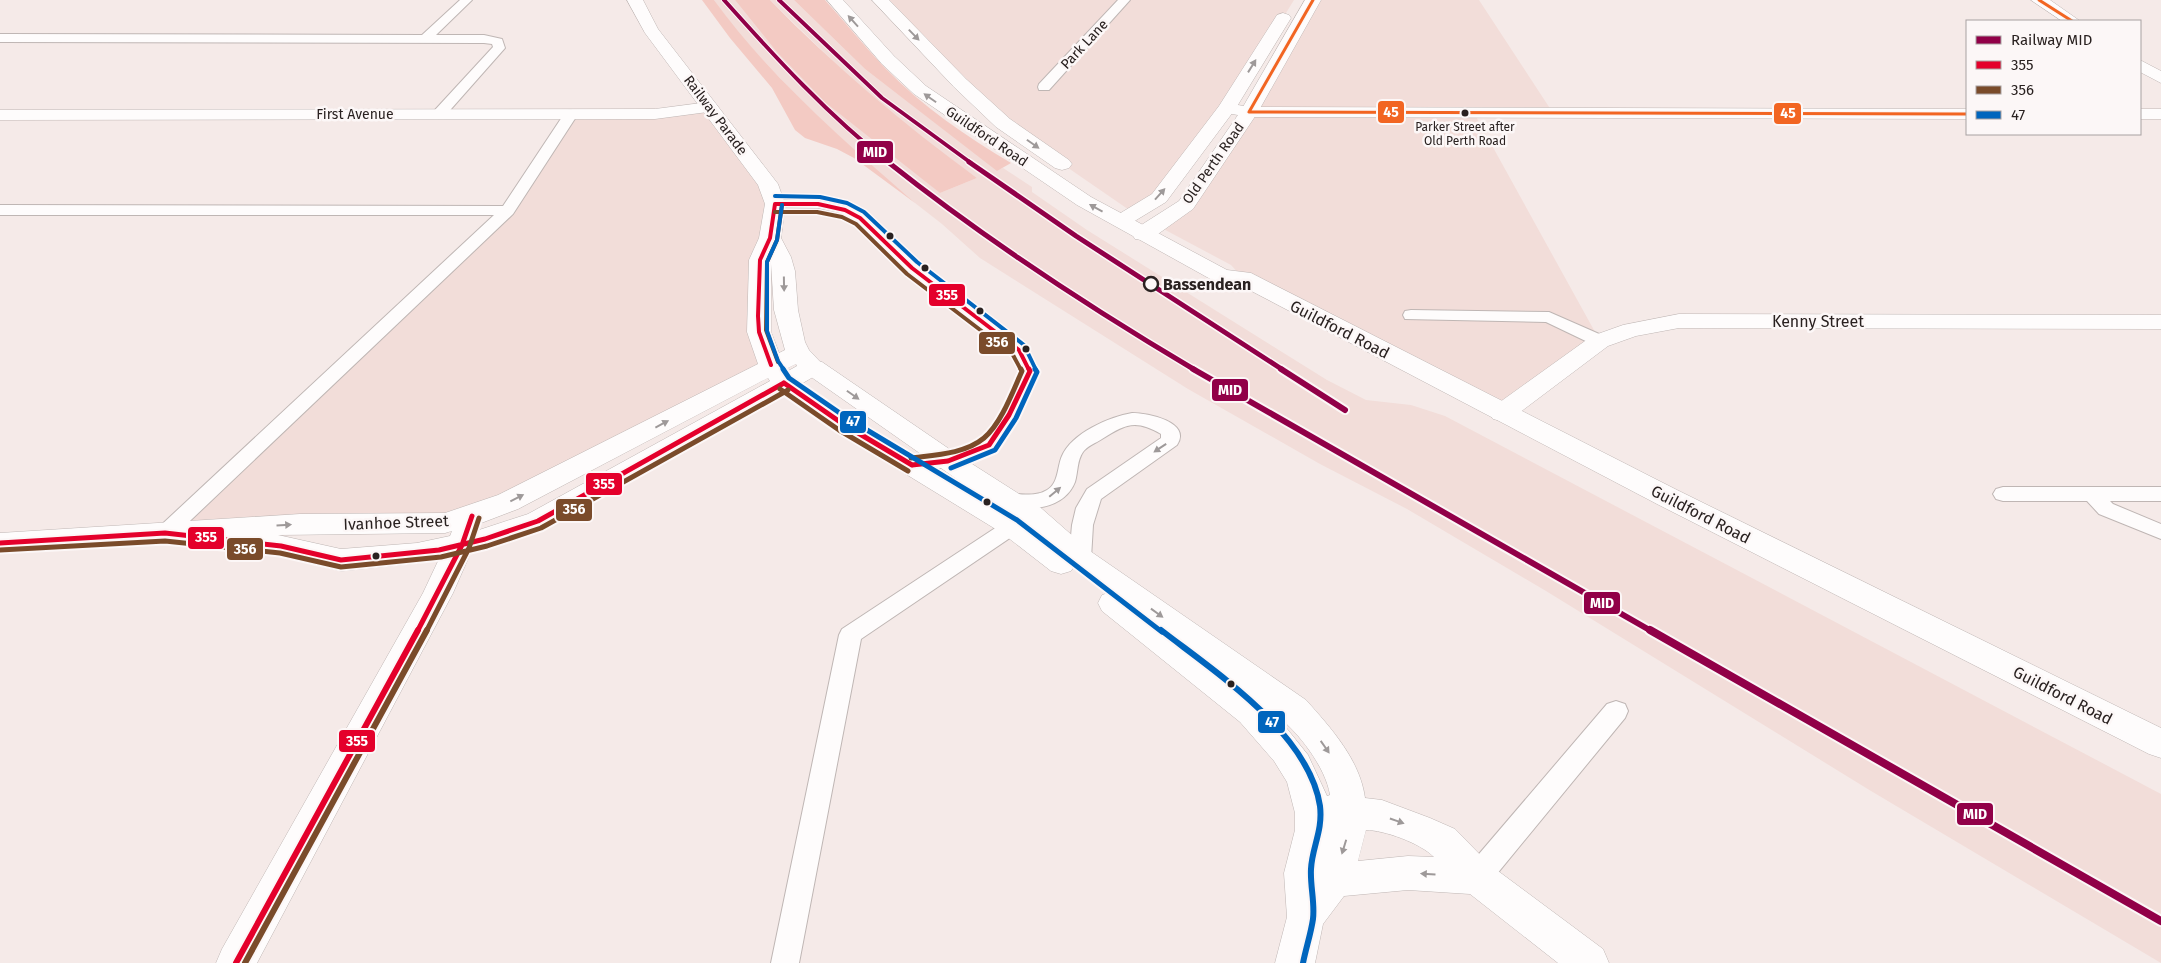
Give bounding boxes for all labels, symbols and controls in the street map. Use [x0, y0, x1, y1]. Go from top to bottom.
one-way arrow [847, 15, 859, 27]
street label: Park Lane [1057, 16, 1112, 73]
legend [1966, 20, 2141, 135]
one-way arrow [908, 29, 920, 41]
text: Railway MID [2011, 31, 2092, 49]
text: 355 [2011, 56, 2033, 74]
one-way arrow [1248, 60, 1257, 73]
street label: Railway Parade [680, 72, 751, 159]
text: 356 [2011, 81, 2034, 99]
one-way arrow [924, 93, 937, 103]
line badge: 45 [1377, 100, 1405, 124]
line badge: 45 [1773, 102, 1802, 125]
street label: Guildford Road [942, 103, 1031, 170]
text: 45 [1383, 104, 1399, 121]
text: 45 [1780, 105, 1796, 122]
street label: First Avenue [316, 106, 394, 123]
text: 47 [2011, 106, 2026, 124]
marker: Parker Street after Old Perth Road [1460, 108, 1470, 118]
street label: Old Perth Road [1179, 119, 1248, 207]
place label: Parker Street after Old Perth Road [1415, 120, 1515, 148]
one-way arrow [1026, 139, 1040, 149]
line badge: MID [856, 140, 894, 164]
text: MID [863, 144, 887, 161]
one-way arrow [1155, 188, 1166, 200]
one-way arrow [1089, 204, 1103, 212]
unlabelled marker [885, 231, 895, 241]
unlabelled marker [920, 263, 930, 273]
place label: Bassendean [1163, 275, 1251, 294]
one-way arrow [781, 276, 789, 292]
marker: Bassendean [1143, 276, 1159, 292]
line badge: 355 [928, 283, 966, 307]
text: 355 [935, 287, 959, 304]
street label: Guildford Road [1287, 296, 1393, 363]
unlabelled marker [975, 306, 985, 316]
street label: Kenny Street [1772, 312, 1864, 331]
line badge: 356 [978, 331, 1016, 355]
text: 356 [985, 334, 1008, 351]
unlabelled marker [1021, 344, 1031, 354]
line badge: MID [1211, 378, 1249, 402]
text: MID [1218, 382, 1242, 399]
one-way arrow [846, 390, 860, 400]
line badge: 47 [839, 410, 867, 434]
text: 47 [846, 413, 860, 430]
one-way arrow [654, 420, 669, 428]
one-way arrow [1153, 444, 1166, 453]
line badge: 355 [585, 472, 623, 496]
text: 355 [592, 476, 616, 493]
street label: Guildford Road [1648, 481, 1754, 548]
one-way arrow [1048, 487, 1061, 498]
one-way arrow [510, 494, 524, 502]
unlabelled marker [982, 497, 992, 507]
line badge: 356 [555, 498, 593, 522]
text: 356 [562, 501, 585, 518]
street label: Ivanhoe Street [343, 511, 449, 534]
one-way arrow [276, 520, 292, 528]
line badge: 355 [187, 526, 225, 550]
text: 355 [194, 529, 218, 546]
line badge: 356 [226, 537, 264, 561]
text: 356 [233, 541, 256, 558]
unlabelled marker [371, 551, 381, 561]
line badge: MID [1583, 591, 1621, 615]
text: MID [1590, 595, 1614, 612]
one-way arrow [1150, 608, 1164, 618]
street label: Guildford Road [2010, 662, 2116, 729]
unlabelled marker [1226, 679, 1236, 689]
line badge: 47 [1257, 710, 1286, 734]
text: 47 [1265, 714, 1279, 731]
line badge: 355 [338, 729, 376, 753]
text: 355 [345, 733, 369, 750]
one-way arrow [1320, 740, 1331, 753]
line badge: MID [1956, 802, 1994, 826]
text: MID [1963, 806, 1987, 823]
one-way arrow [1390, 817, 1405, 825]
one-way arrow [1339, 840, 1347, 855]
one-way arrow [1420, 869, 1436, 877]

